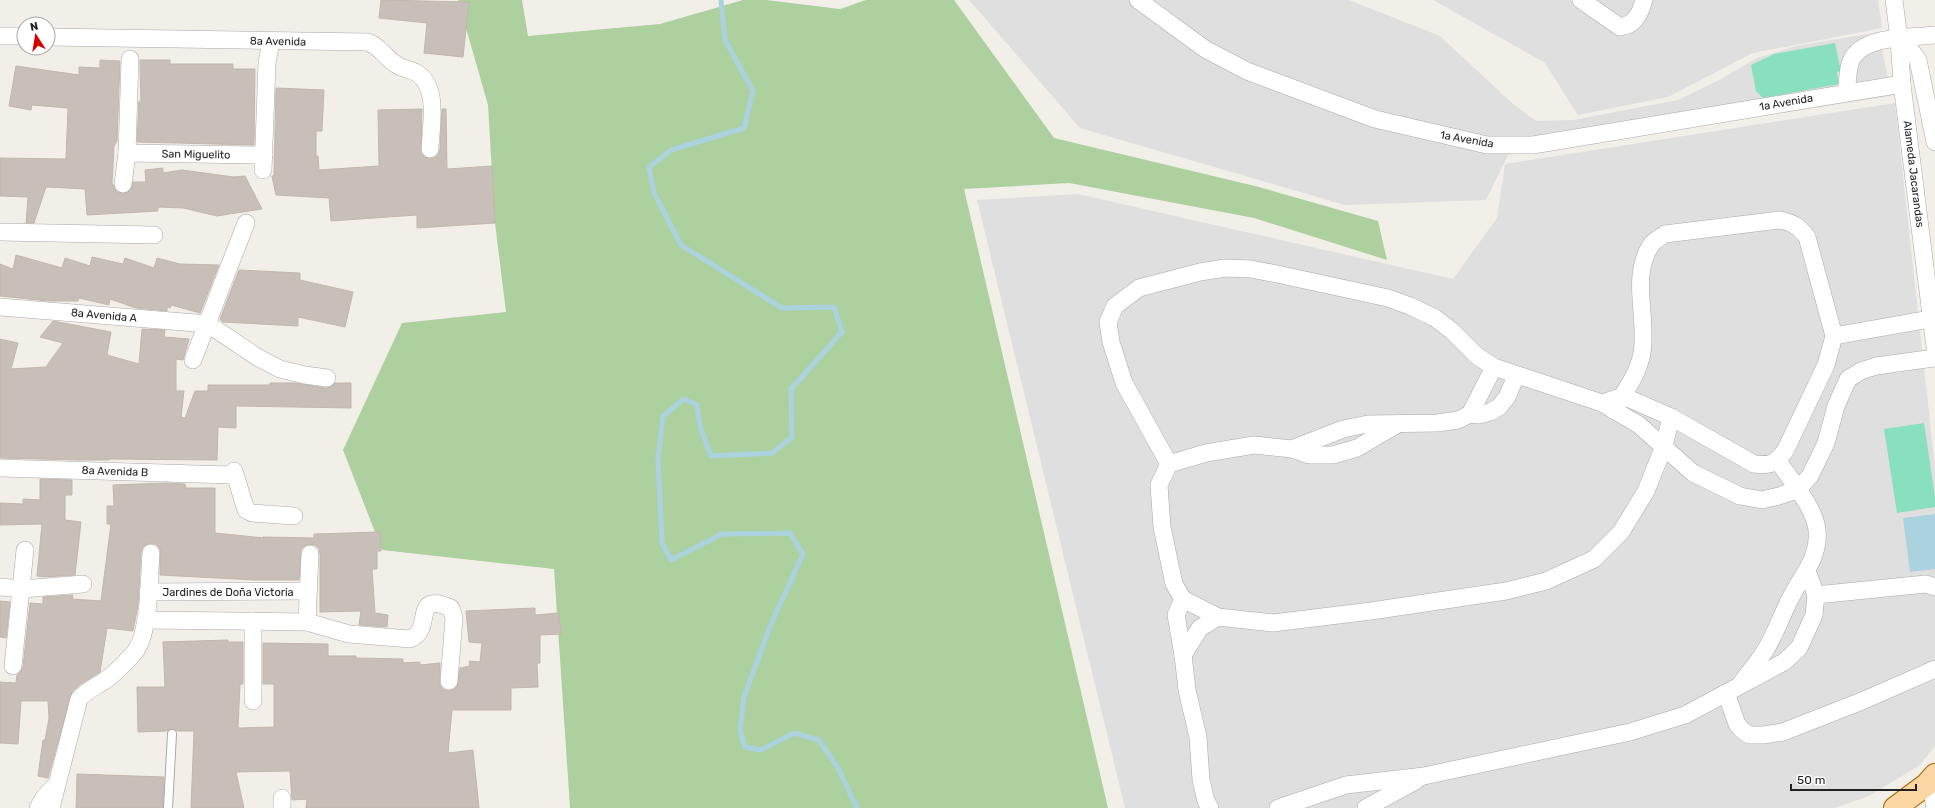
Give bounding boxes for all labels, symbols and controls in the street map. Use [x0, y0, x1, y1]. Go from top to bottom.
north arrow [16, 16, 56, 56]
text: N [29, 20, 39, 34]
street label: 8a Avenida [250, 35, 306, 48]
street label: 1a Avenida [1758, 91, 1814, 114]
street label: Alameda Jacarandas [1900, 120, 1927, 229]
street label: 1a Avenida [1439, 128, 1495, 151]
street label: San Miguelito [161, 147, 231, 162]
street label: 8a Avenida A [70, 306, 138, 325]
street label: 8a Avenida B [82, 464, 148, 479]
street label: Jardines de Doña Victoria [162, 586, 294, 599]
scale bar [1791, 766, 1916, 792]
text: 50 m [1797, 773, 1825, 787]

